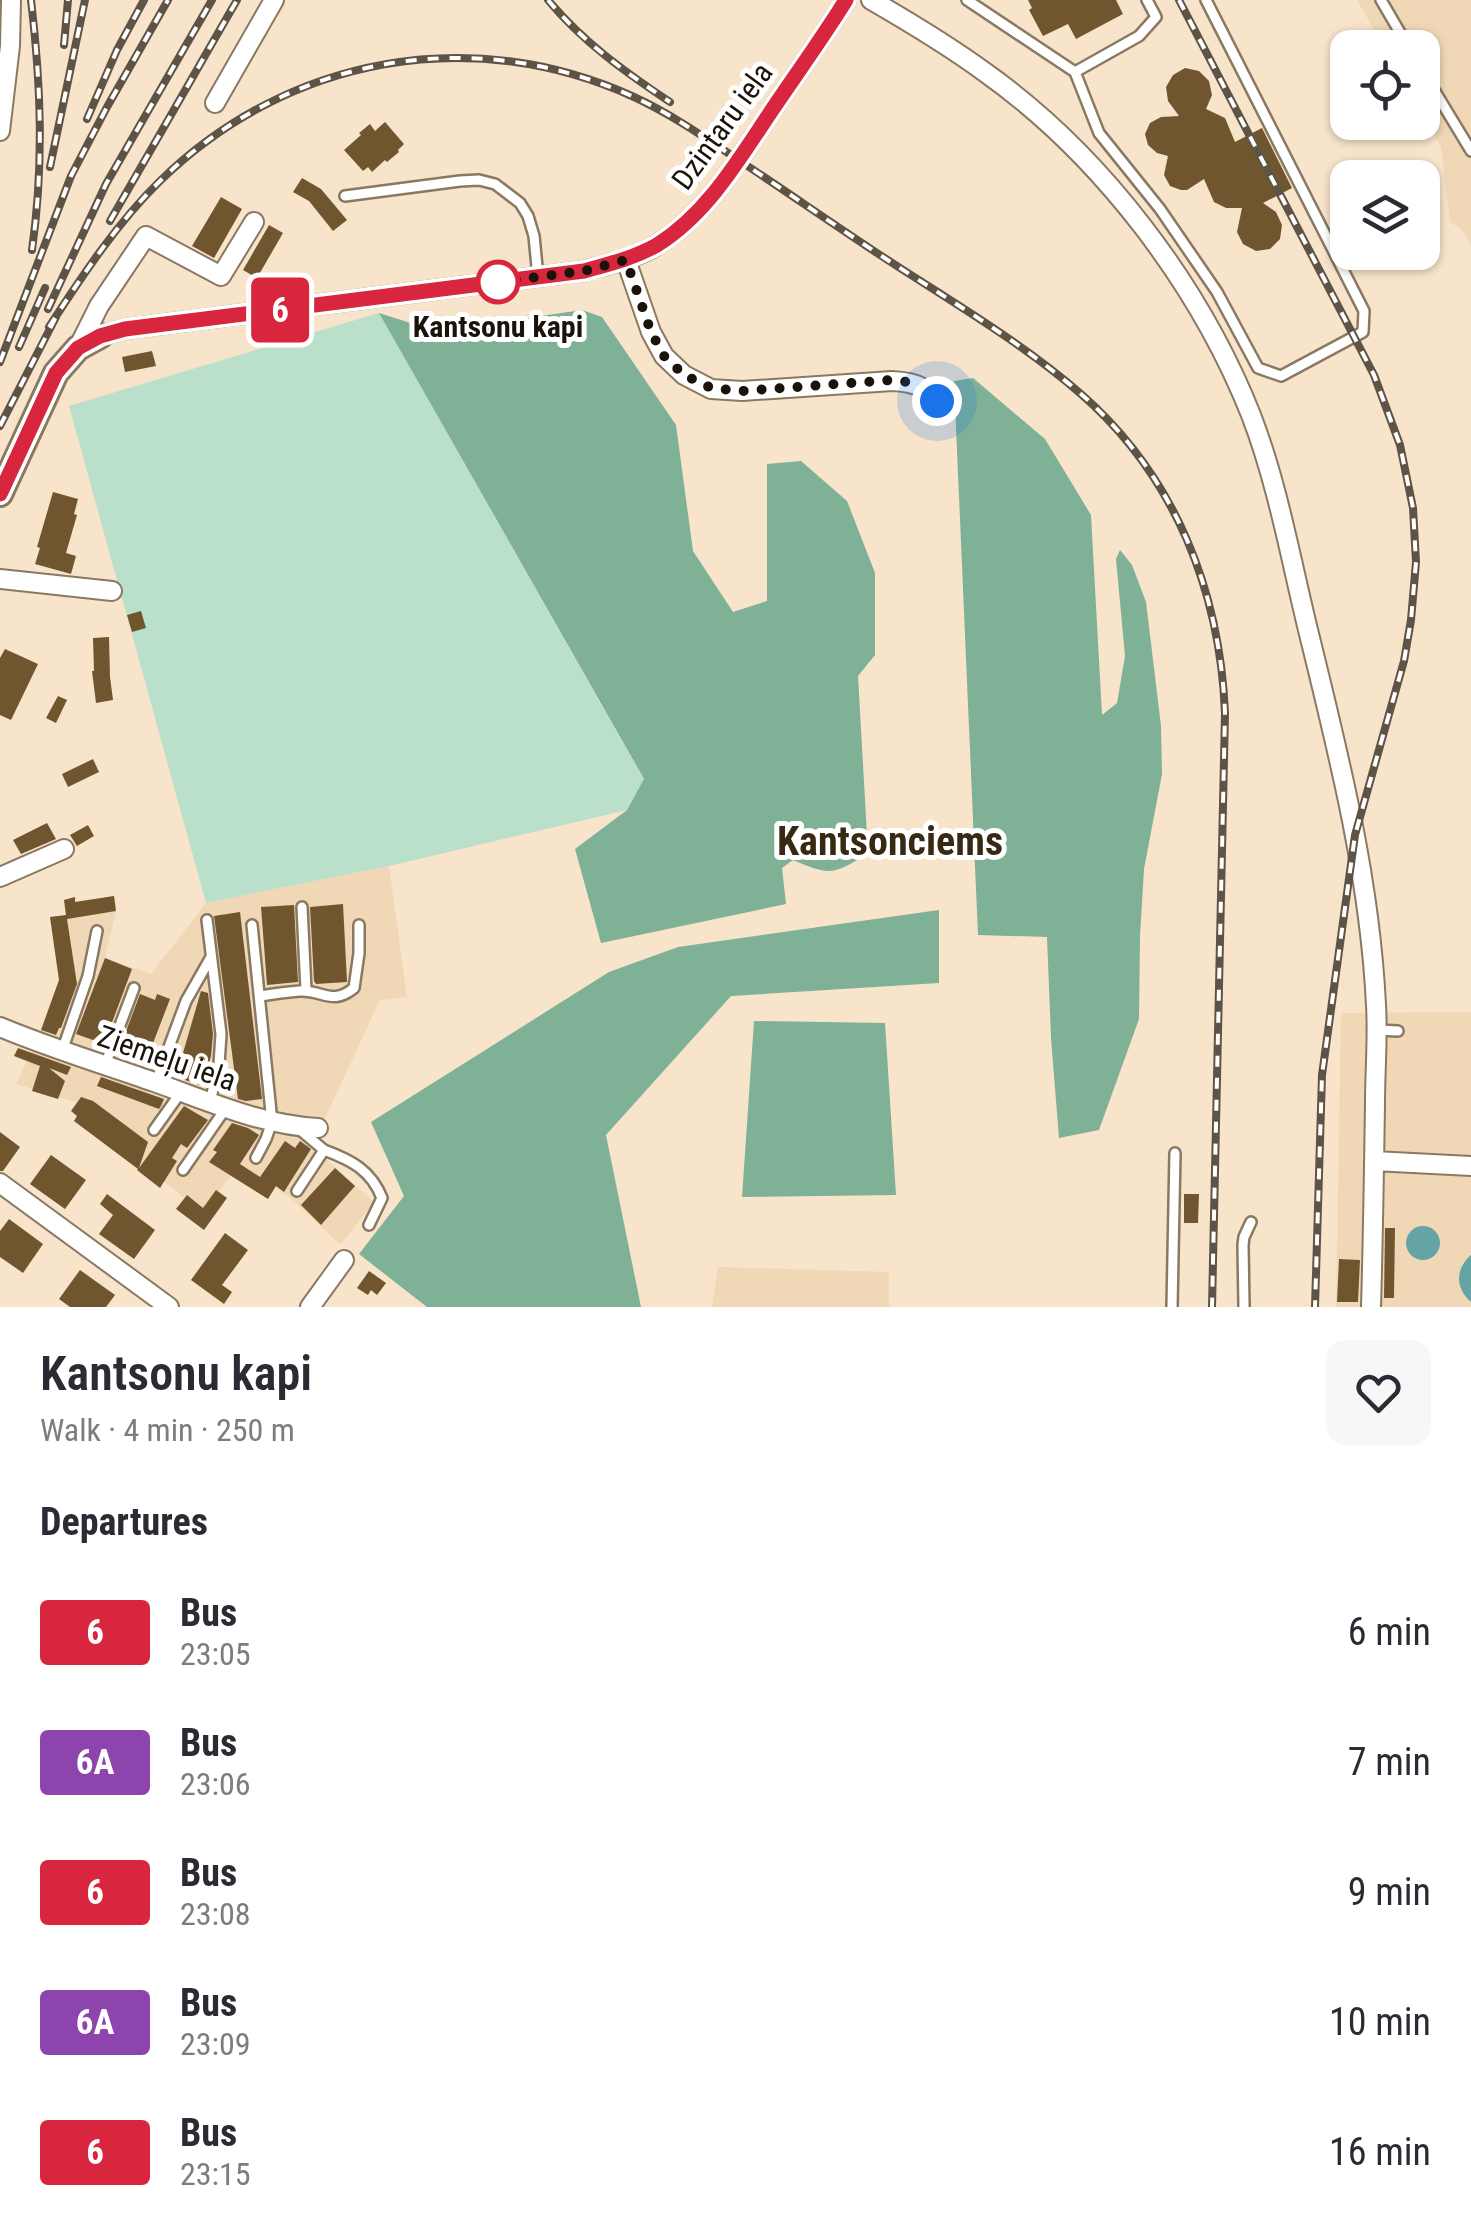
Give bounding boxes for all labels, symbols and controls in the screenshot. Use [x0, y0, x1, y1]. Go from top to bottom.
map controls [1330, 30, 1440, 270]
button: locate [1330, 30, 1440, 140]
street label: Dzintaru iela [664, 56, 780, 196]
button: layers [1330, 160, 1440, 270]
marker: Kantsonu kapi [477, 261, 519, 303]
line badge: 6 [248, 278, 312, 342]
text: 6 [271, 290, 289, 331]
place label: Kantsonu kapi [413, 309, 583, 344]
your location [912, 376, 962, 426]
district label: Kantsonciems [777, 818, 1003, 865]
street label: Ziemeļu iela [93, 1018, 241, 1099]
button: heart [1326, 1340, 1431, 1445]
text: Kantsonu kapi [40, 1345, 312, 1402]
text: Walk · 4 min · 250 m [40, 1411, 295, 1449]
text: Departures [40, 1500, 208, 1544]
text: Bus [180, 1591, 237, 1635]
text: 6 min [1348, 1610, 1431, 1654]
text: 6 [86, 1612, 104, 1653]
text: 23:05 [180, 1635, 251, 1673]
text: Bus [180, 1721, 237, 1765]
text: 7 min [1348, 1740, 1431, 1784]
text: 6A [76, 1742, 114, 1783]
text: 23:06 [180, 1765, 251, 1803]
text: Bus [180, 1851, 237, 1895]
text: 9 min [1348, 1870, 1431, 1914]
text: 6 [86, 1872, 104, 1913]
text: 23:08 [180, 1895, 251, 1933]
text: Bus [180, 1981, 237, 2025]
text: 10 min [1329, 2000, 1431, 2044]
text: 6A [76, 2002, 114, 2043]
text: 23:09 [180, 2025, 251, 2063]
text: Bus [180, 2111, 237, 2155]
text: 16 min [1329, 2130, 1431, 2174]
text: 6 [86, 2132, 104, 2173]
text: 23:15 [180, 2155, 251, 2193]

